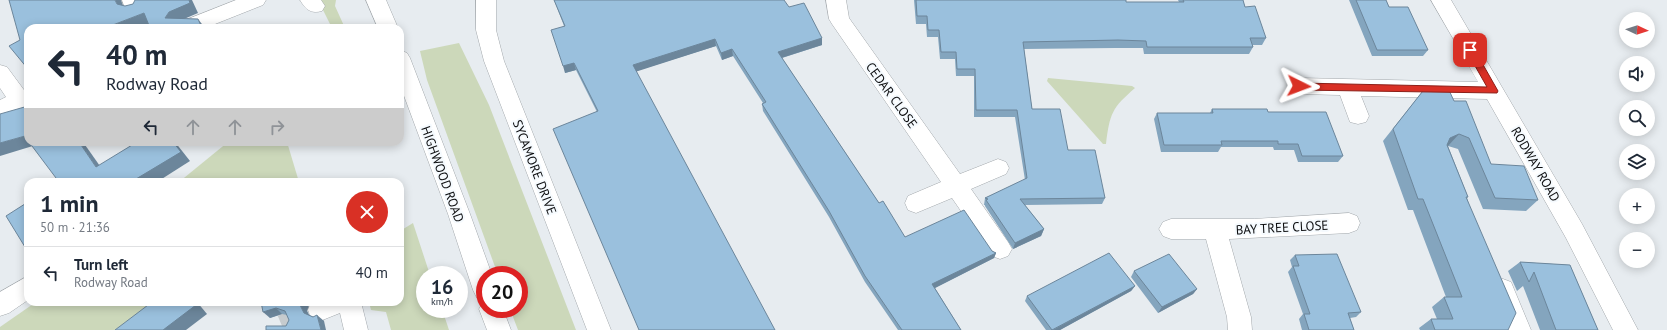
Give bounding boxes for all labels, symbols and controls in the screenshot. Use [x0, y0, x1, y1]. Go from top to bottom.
north arrow [1619, 12, 1655, 48]
map controls [1619, 12, 1655, 268]
pin [1453, 33, 1487, 67]
text: 40 m [106, 36, 167, 73]
icon: arrive [1459, 39, 1481, 61]
icon: left [40, 40, 92, 92]
button: sound [1619, 56, 1655, 92]
street label: CEDAR CLOSE [862, 59, 921, 132]
position arrow [1278, 65, 1320, 107]
text: Rodway Road [106, 72, 208, 95]
button: search [1619, 100, 1655, 136]
icon: left [140, 116, 162, 138]
icon: ahead [182, 116, 204, 138]
icon: ahead [224, 116, 246, 138]
icon: right [266, 116, 288, 138]
street label: SYCAMORE DRIVE [509, 117, 560, 217]
street label: HIGHWOOD ROAD [417, 124, 468, 225]
street label: RODWAY ROAD [1507, 124, 1564, 205]
button: layers [1619, 144, 1655, 180]
text: 1 min [40, 188, 99, 219]
button: + [1619, 188, 1655, 224]
button: close [346, 191, 388, 233]
street label: BAY TREE CLOSE [1235, 217, 1329, 238]
text: 50 m · 21:36 [40, 219, 110, 236]
button: − [1619, 232, 1655, 268]
text: Turn left [74, 255, 128, 274]
icon: left [40, 262, 62, 284]
text: 40 m [355, 263, 388, 282]
speed limit sign: 20 [476, 266, 528, 318]
text: Rodway Road [74, 274, 148, 291]
text: 16 [431, 274, 453, 300]
text: km/h [431, 295, 453, 308]

